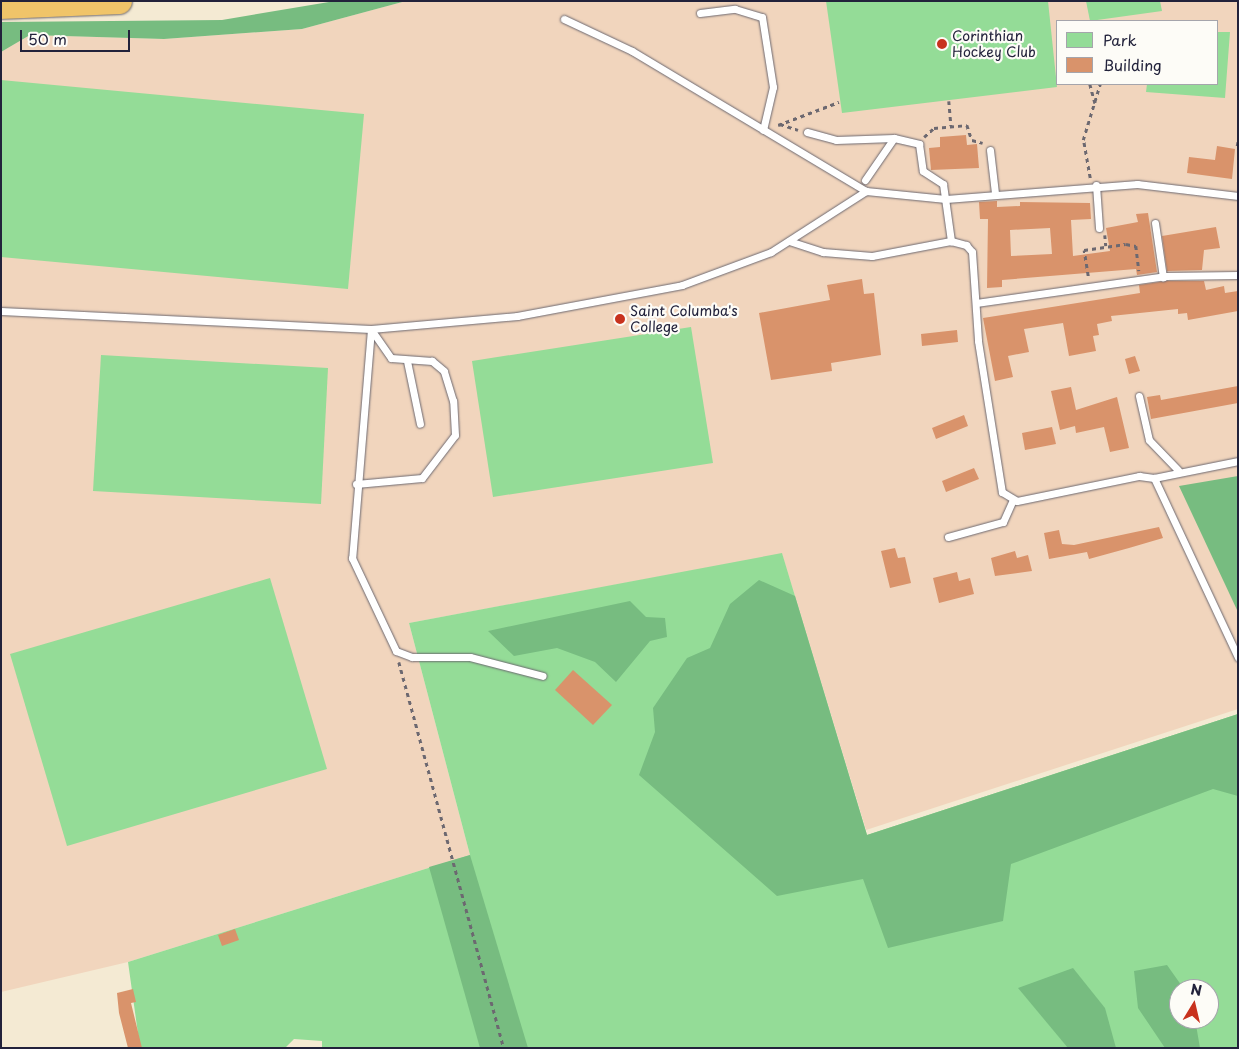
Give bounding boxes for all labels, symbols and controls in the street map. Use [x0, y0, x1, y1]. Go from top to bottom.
scale bar [22, 20, 132, 52]
legend [1056, 20, 1219, 85]
text: 50 m [28, 27, 67, 50]
place label: Corinthian Hockey Club [952, 28, 1036, 60]
text: Park [1103, 28, 1137, 51]
marker: Corinthian Hockey Club [936, 38, 948, 50]
text: Building [1103, 53, 1162, 76]
place label: Saint Columba's College [630, 303, 738, 336]
marker: Saint Columba's College [614, 313, 626, 325]
text: N [1189, 978, 1203, 1001]
north arrow [1169, 979, 1219, 1029]

